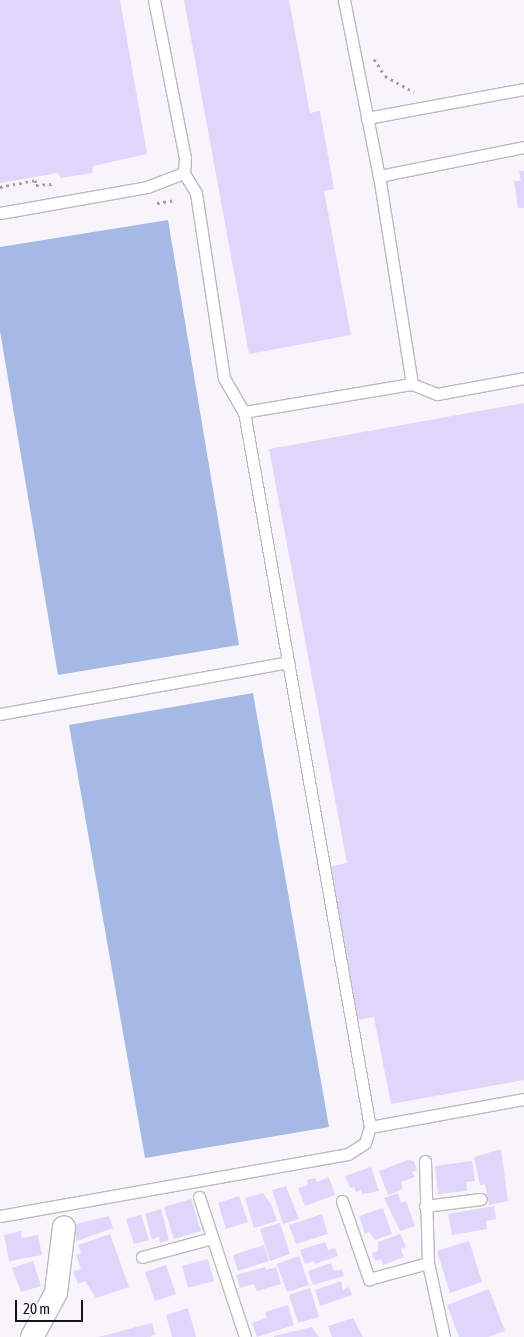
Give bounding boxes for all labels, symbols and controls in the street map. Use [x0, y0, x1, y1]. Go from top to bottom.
scale bar [18, 1290, 85, 1322]
text: 20 m [23, 1300, 50, 1317]

